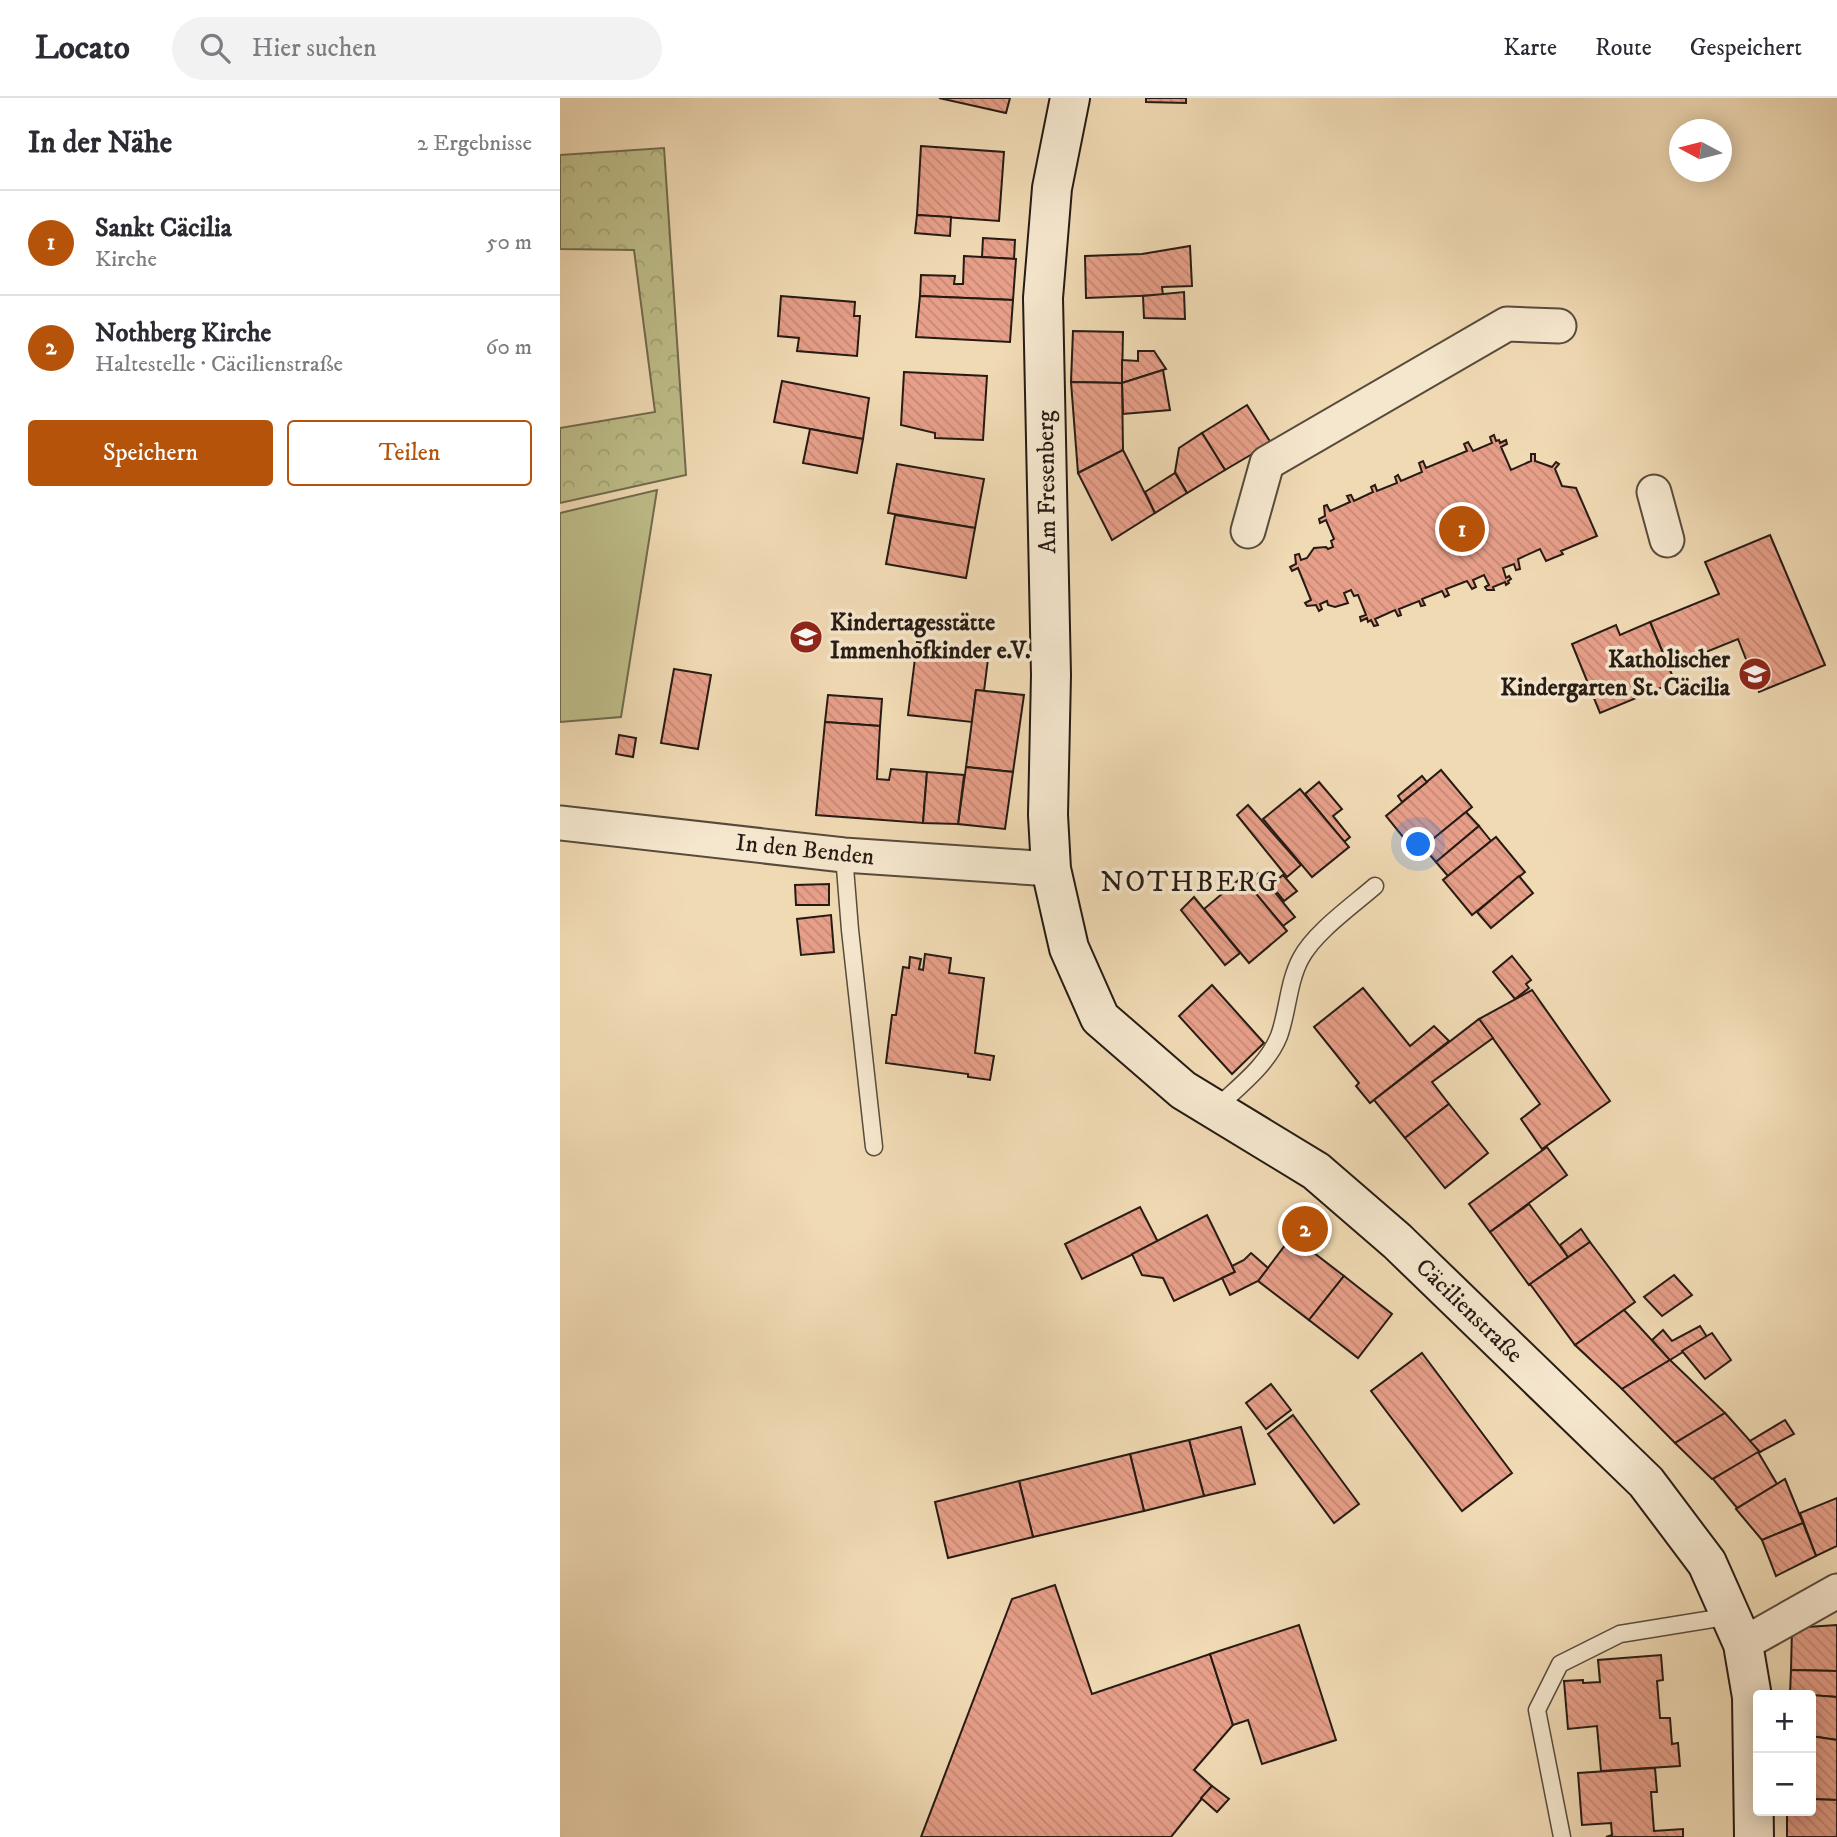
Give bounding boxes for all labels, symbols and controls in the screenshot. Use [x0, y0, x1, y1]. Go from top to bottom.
search box [172, 17, 662, 80]
text: Locato [35, 28, 130, 69]
icon: search [196, 29, 234, 67]
text: Hier suchen [252, 32, 377, 65]
text: Karte [1503, 33, 1557, 63]
text: Route [1595, 33, 1652, 63]
text: Gespeichert [1690, 33, 1802, 63]
north arrow [1669, 119, 1732, 182]
text: In der Nähe [28, 125, 172, 162]
text: 2 Ergebnisse [417, 129, 532, 158]
text: Sankt Cäcilia [95, 212, 232, 245]
text: 1 [47, 228, 55, 257]
text: 50 m [486, 228, 532, 257]
text: Kirche [95, 245, 157, 274]
text: Nothberg Kirche [95, 317, 271, 350]
text: 2 [45, 333, 57, 362]
text: 60 m [485, 333, 532, 362]
text: Haltestelle · Cäcilienstraße [95, 350, 343, 379]
street label: Am Fresenberg [1031, 410, 1063, 554]
button: Speichern [28, 420, 273, 486]
button: Teilen [287, 420, 532, 486]
pin: 1 [1439, 503, 1485, 555]
place label: Kindertagesstätte Immenhofkinder e.V. [830, 608, 1031, 666]
school or university icon: Kindertagesstätte Immenhofkinder e.V. [787, 618, 825, 656]
place label: Katholischer Kindergarten St. Cäcilia [1500, 645, 1731, 703]
school or university icon: Katholischer Kindergarten St. Cäcilia [1736, 655, 1774, 693]
your location [1401, 827, 1435, 861]
street label: In den Benden [734, 828, 876, 872]
district label: NOTHBERG [1101, 865, 1279, 900]
pin: 2 [1282, 1203, 1328, 1255]
street label: Cäcilienstraße [1409, 1252, 1529, 1370]
map controls [1753, 1690, 1816, 1816]
button: + [1753, 1690, 1816, 1753]
button: − [1753, 1753, 1816, 1816]

